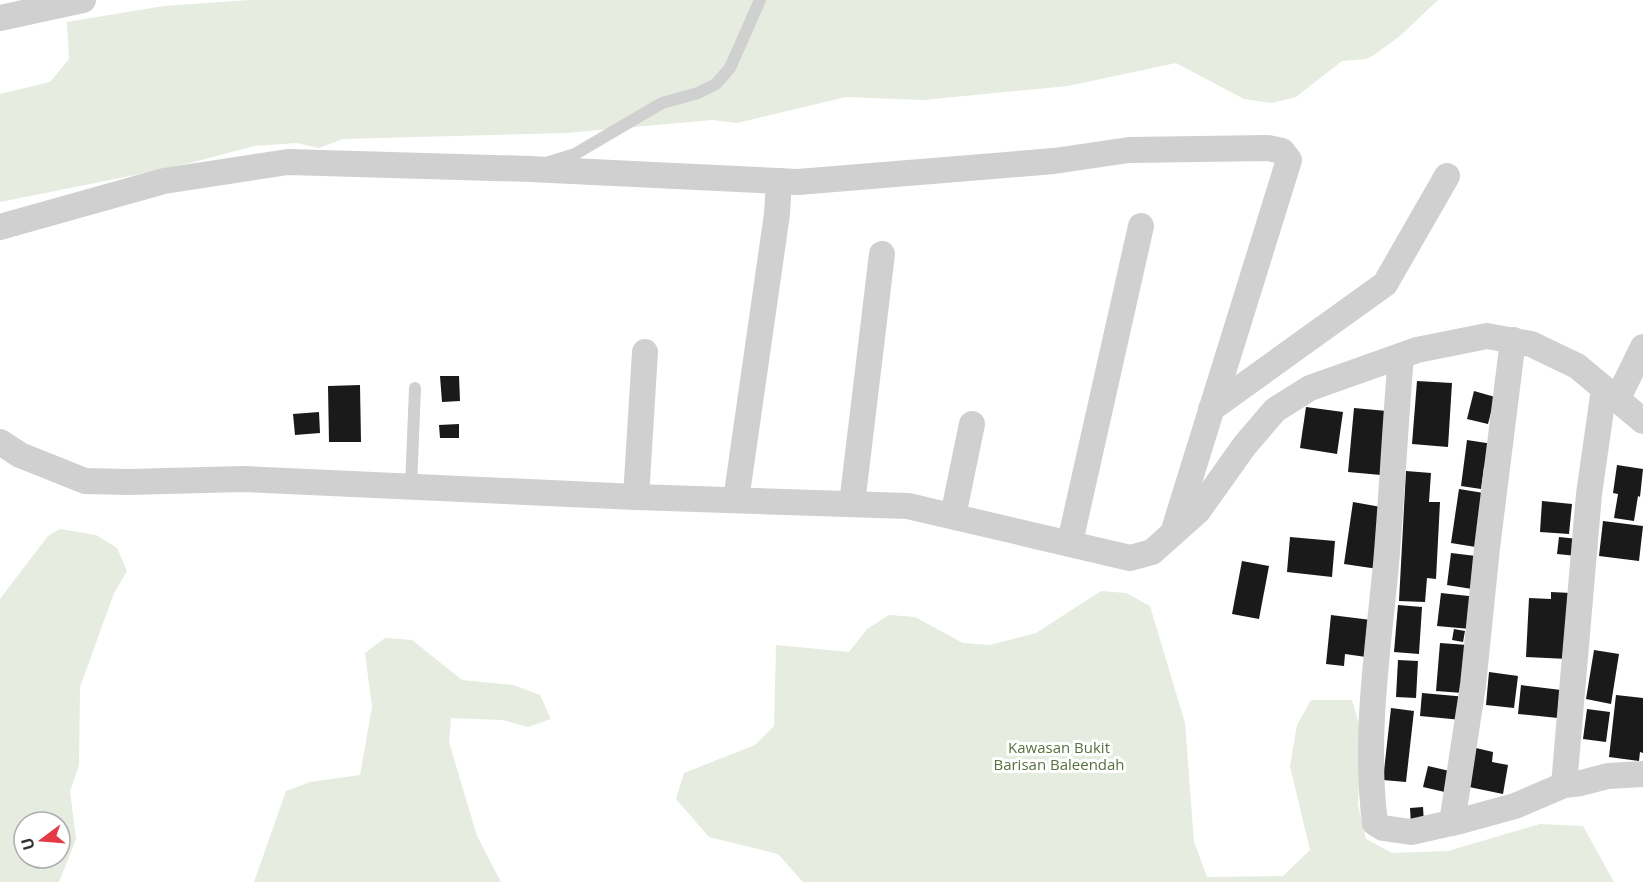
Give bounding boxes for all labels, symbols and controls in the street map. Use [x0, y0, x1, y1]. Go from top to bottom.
park label: Kawasan Bukit Barisan Baleendah [993, 737, 1125, 774]
north arrow [12, 810, 72, 870]
text: U [15, 835, 40, 853]

